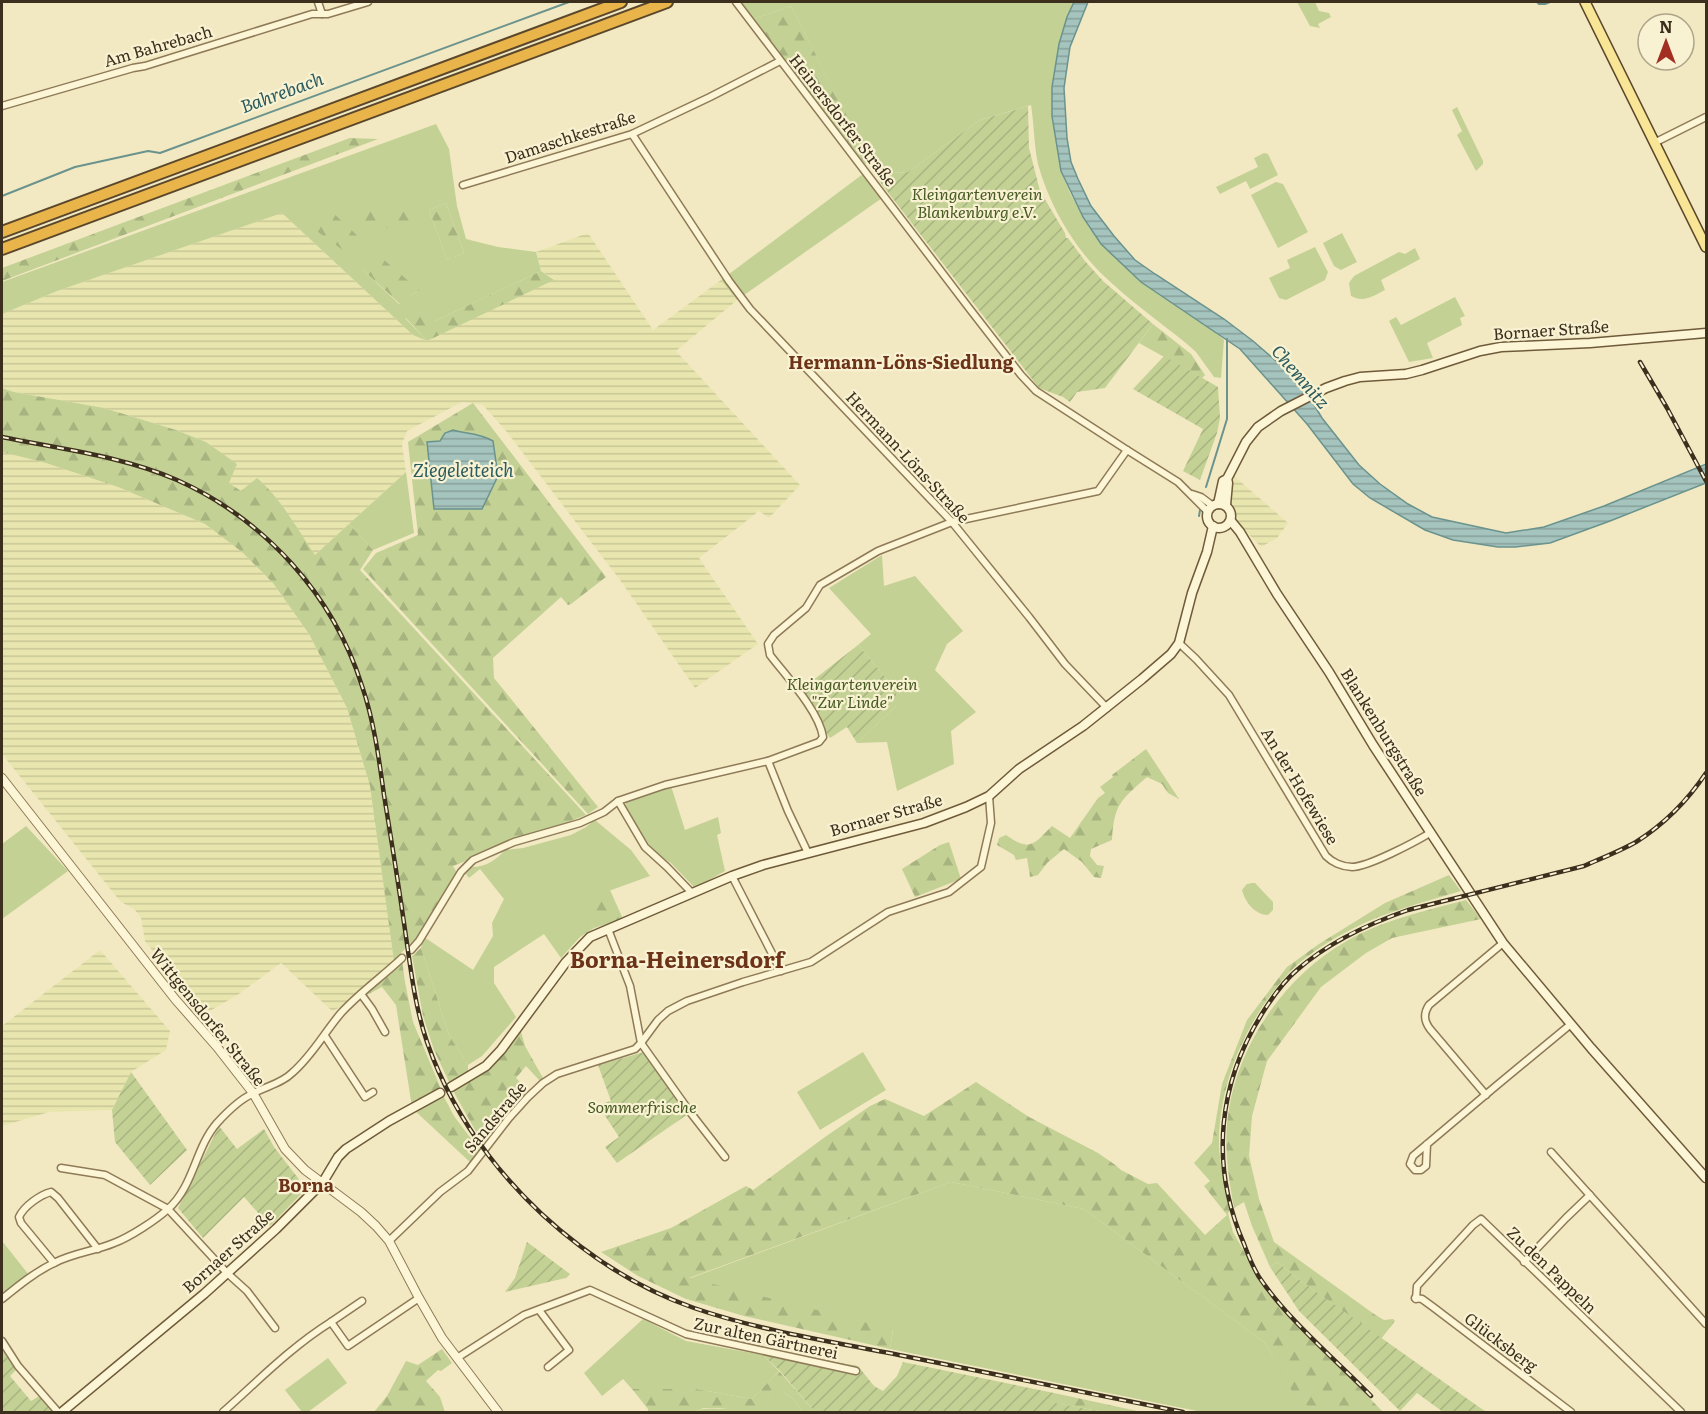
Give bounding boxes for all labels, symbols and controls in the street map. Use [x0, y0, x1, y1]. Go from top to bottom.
north arrow [1636, 12, 1696, 72]
text: N [1659, 14, 1673, 38]
street label: Am Bahrebach [101, 18, 215, 72]
street label: Heinersdorfer Straße [784, 48, 903, 191]
water label: Bahrebach [236, 64, 327, 119]
street label: Damaschkestraße [501, 104, 638, 169]
park label: Kleingartenverein Blankenburg e.V. [911, 181, 1043, 223]
street label: Bornaer Straße [1492, 313, 1610, 345]
water label: Chemnitz [1266, 338, 1337, 414]
district label: Hermann-Löns-Siedlung [788, 348, 1015, 375]
street label: Hermann-Löns-Straße [841, 385, 976, 528]
water label: Ziegeleiteich [413, 456, 514, 483]
street label: Blankenburgstraße [1336, 663, 1434, 800]
park label: Kleingartenverein "Zur Linde" [786, 671, 918, 713]
street label: An der Hofewiese [1256, 722, 1345, 849]
street label: Bornaer Straße [827, 786, 945, 842]
street label: Wittgensdorfer Straße [145, 942, 272, 1091]
district label: Borna-Heinersdorf [570, 942, 787, 975]
street label: Sandstraße [457, 1075, 531, 1157]
park label: Sommerfrische [587, 1094, 697, 1118]
district label: Borna [278, 1171, 335, 1198]
street label: Bornaer Straße [176, 1202, 279, 1298]
street label: Zu den Pappeln [1502, 1220, 1603, 1319]
street label: Glücksberg [1460, 1306, 1543, 1377]
street label: Zur alten Gärtnerei [692, 1310, 841, 1364]

